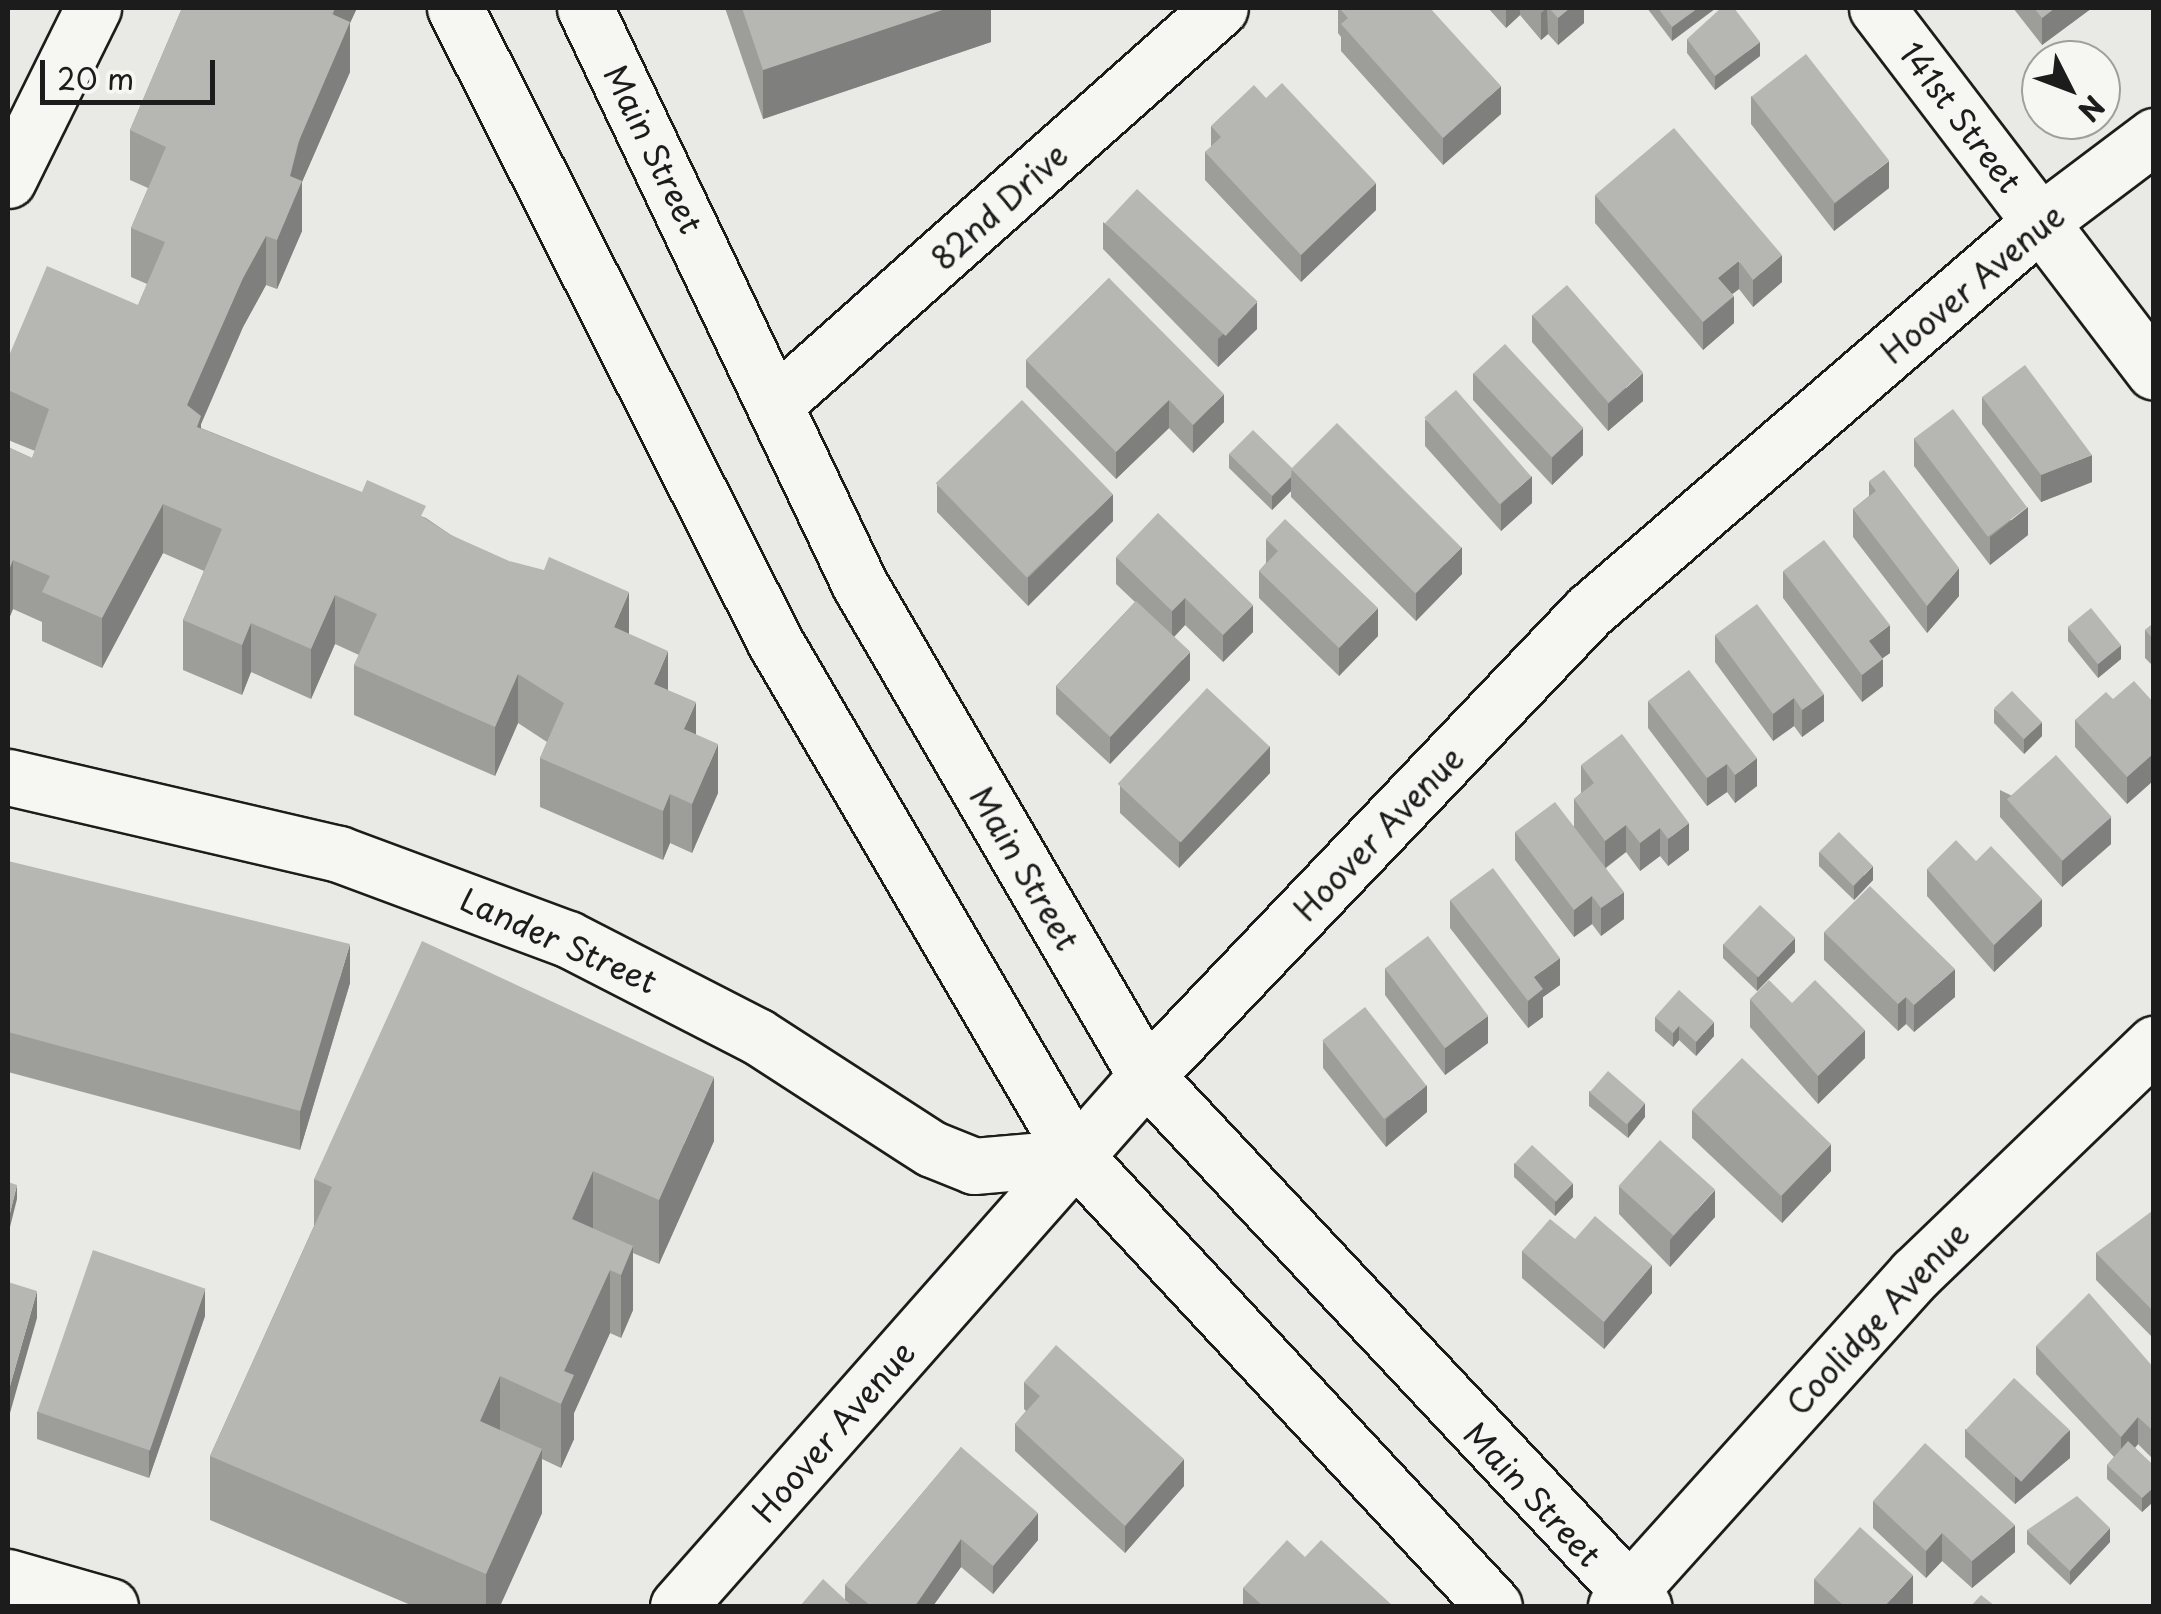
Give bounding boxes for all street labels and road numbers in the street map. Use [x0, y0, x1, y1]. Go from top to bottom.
street label: 141st Street [1891, 33, 2031, 201]
street label: Main Street [597, 58, 711, 240]
street label: 82nd Drive [922, 134, 1076, 278]
street label: Hoover Avenue [1872, 195, 2072, 371]
street label: Hoover Avenue [1285, 738, 1471, 928]
street label: Main Street [963, 779, 1087, 957]
street label: Lander Street [454, 879, 664, 1001]
street label: Coolidge Avenue [1777, 1213, 1977, 1423]
street label: Hoover Avenue [744, 1332, 922, 1530]
street label: Main Street [1456, 1414, 1610, 1574]

